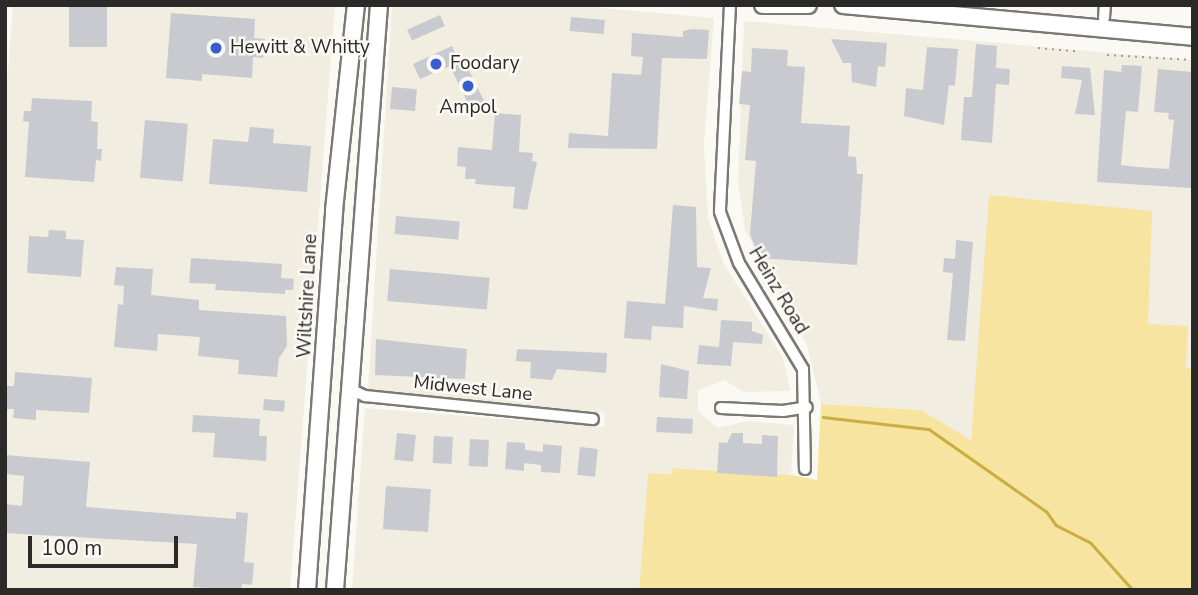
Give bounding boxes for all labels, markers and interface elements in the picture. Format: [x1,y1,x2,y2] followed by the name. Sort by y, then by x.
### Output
[230,37,370,59] place label: Hewitt & Whitty
[208,40,224,56] marker: Hewitt & Whitty
[450,53,519,75] place label: Foodary
[428,56,444,72] marker: Foodary
[460,78,476,94] marker: Ampol
[439,97,497,119] place label: Ampol
[293,233,323,359] street label: Wiltshire Lane
[743,243,813,339] street label: Heinz Road
[412,371,534,407] street label: Midwest Lane
[32,522,182,566] scale bar
[41,534,102,562] text: 100 m

